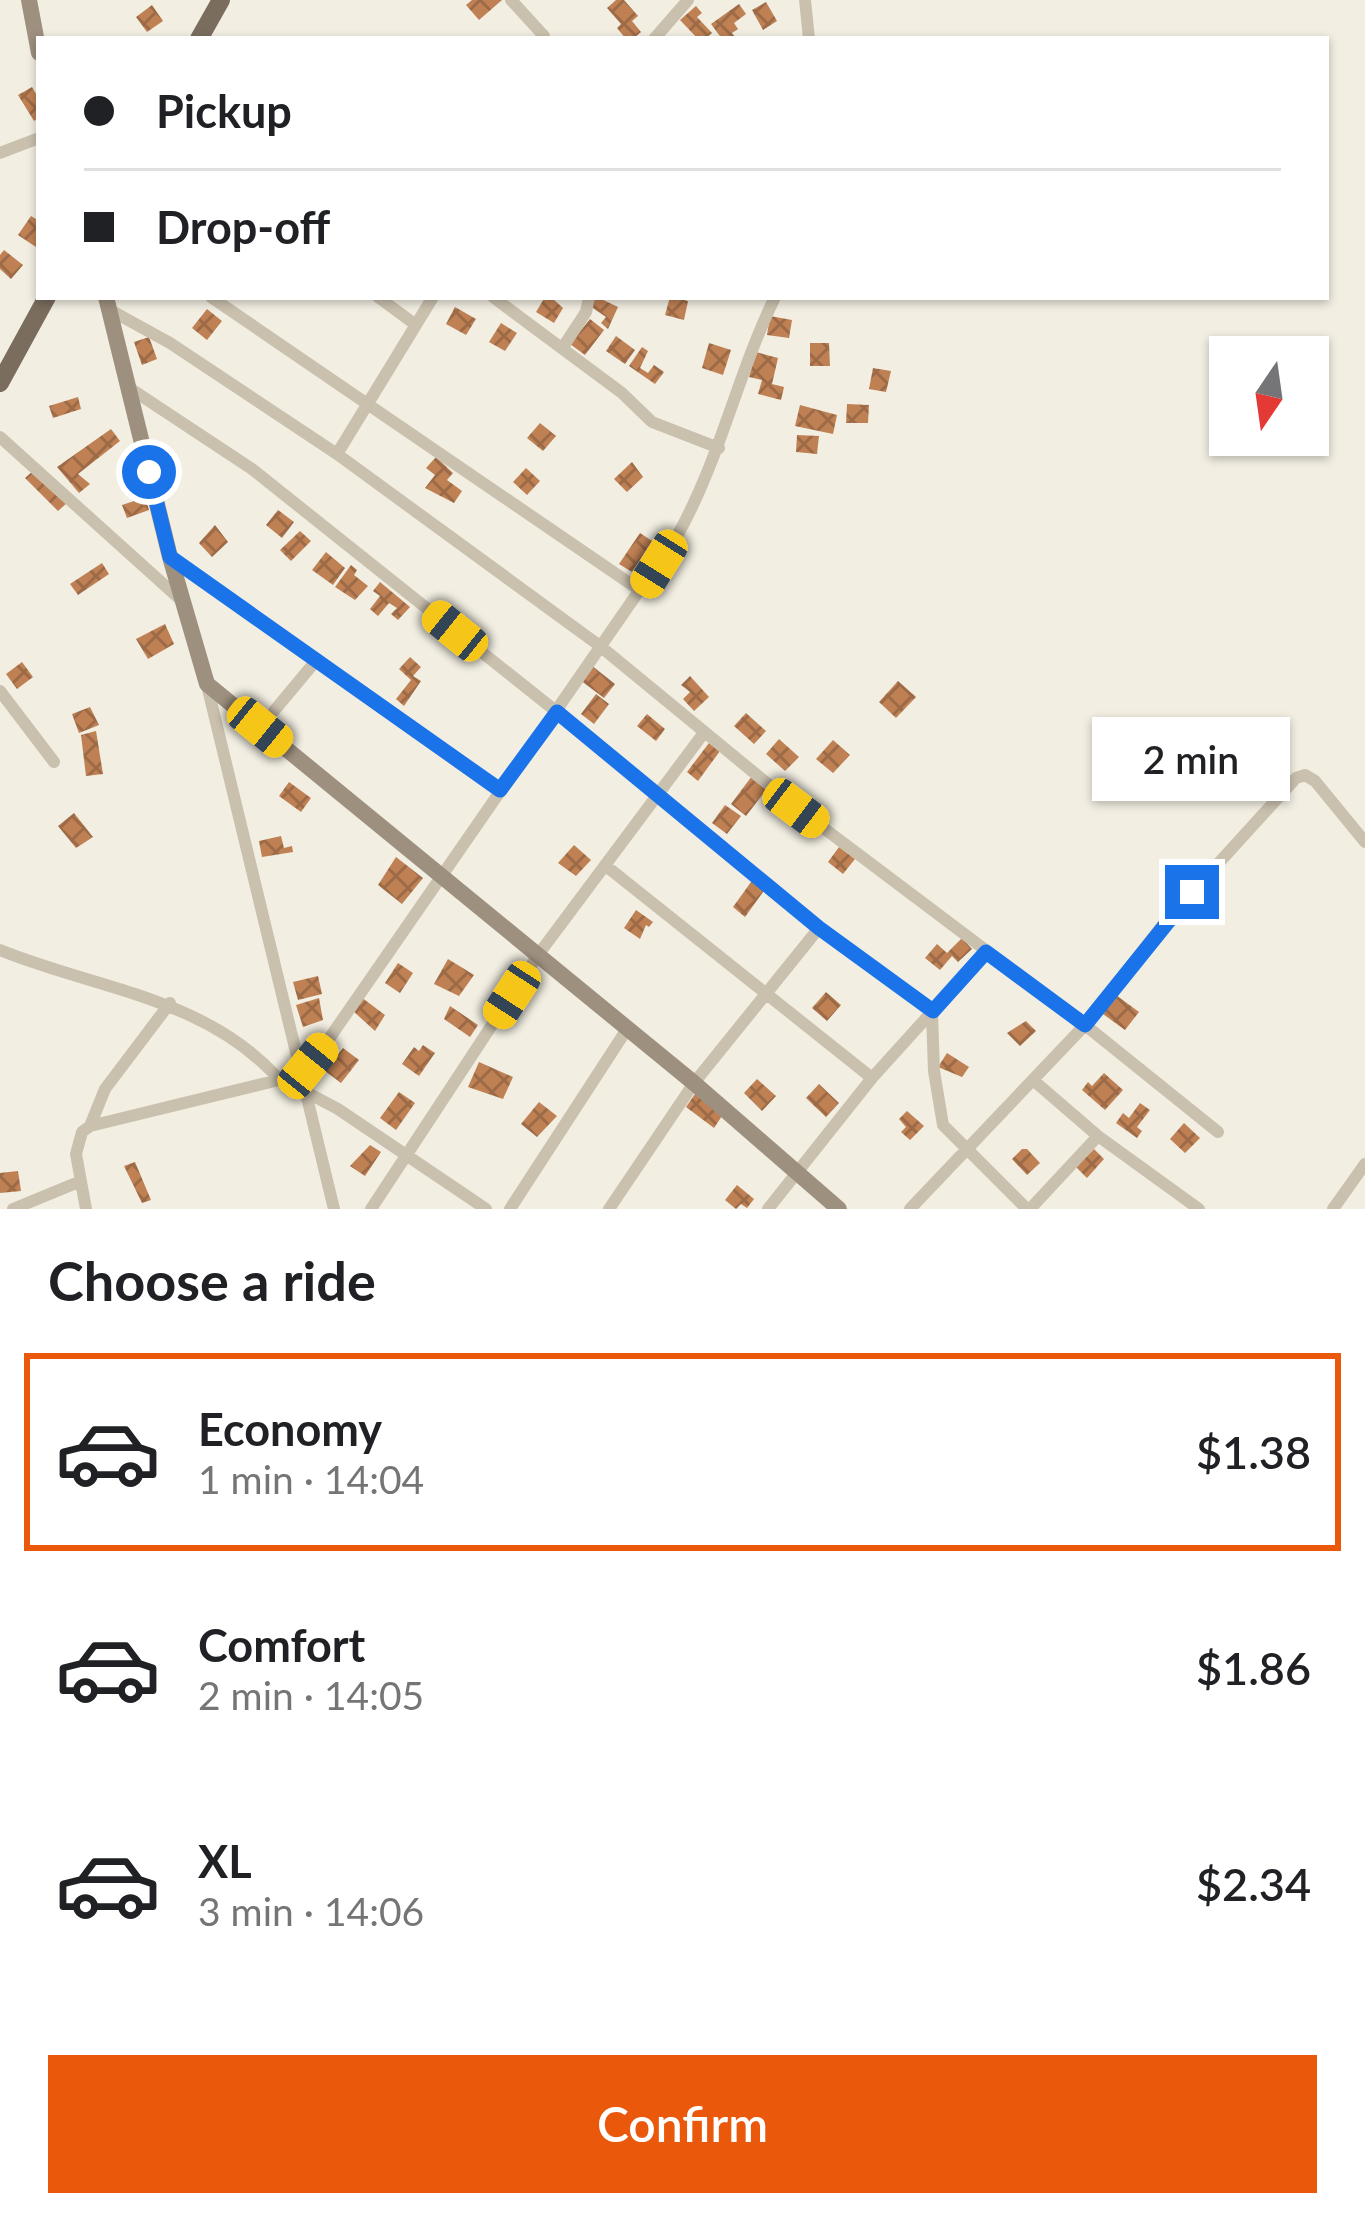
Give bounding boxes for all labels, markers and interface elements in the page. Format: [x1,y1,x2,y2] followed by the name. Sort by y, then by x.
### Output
[156,84,292,138] text: Pickup
[156,200,330,254] text: Drop-off
[1209,336,1329,456] north arrow
[1209,336,1329,456] map controls
[122,445,176,499] route start
[625,524,693,604] car
[416,594,494,668] car
[221,690,299,764] car
[1093,718,1291,802] callout: 2 min
[1143,736,1239,782] text: 2 min
[756,772,836,844] car
[1165,865,1219,919] route end
[477,955,547,1035] car
[271,1027,345,1105] car
[48,1248,376,1313] text: Choose a ride
[54,1398,162,1506] icon: car
[198,1402,382,1456] text: Economy
[1196,1425,1311,1479] text: $1.38
[198,1456,424,1502] text: 1 min · 14:04
[54,1614,162,1722] icon: car
[198,1618,365,1672] text: Comfort
[1196,1641,1311,1695] text: $1.86
[198,1672,424,1718] text: 2 min · 14:05
[54,1830,162,1938] icon: car
[198,1834,252,1888] text: XL
[1196,1857,1311,1911] text: $2.34
[198,1888,424,1934] text: 3 min · 14:06
[48,2055,1317,2193] button: Confirm

